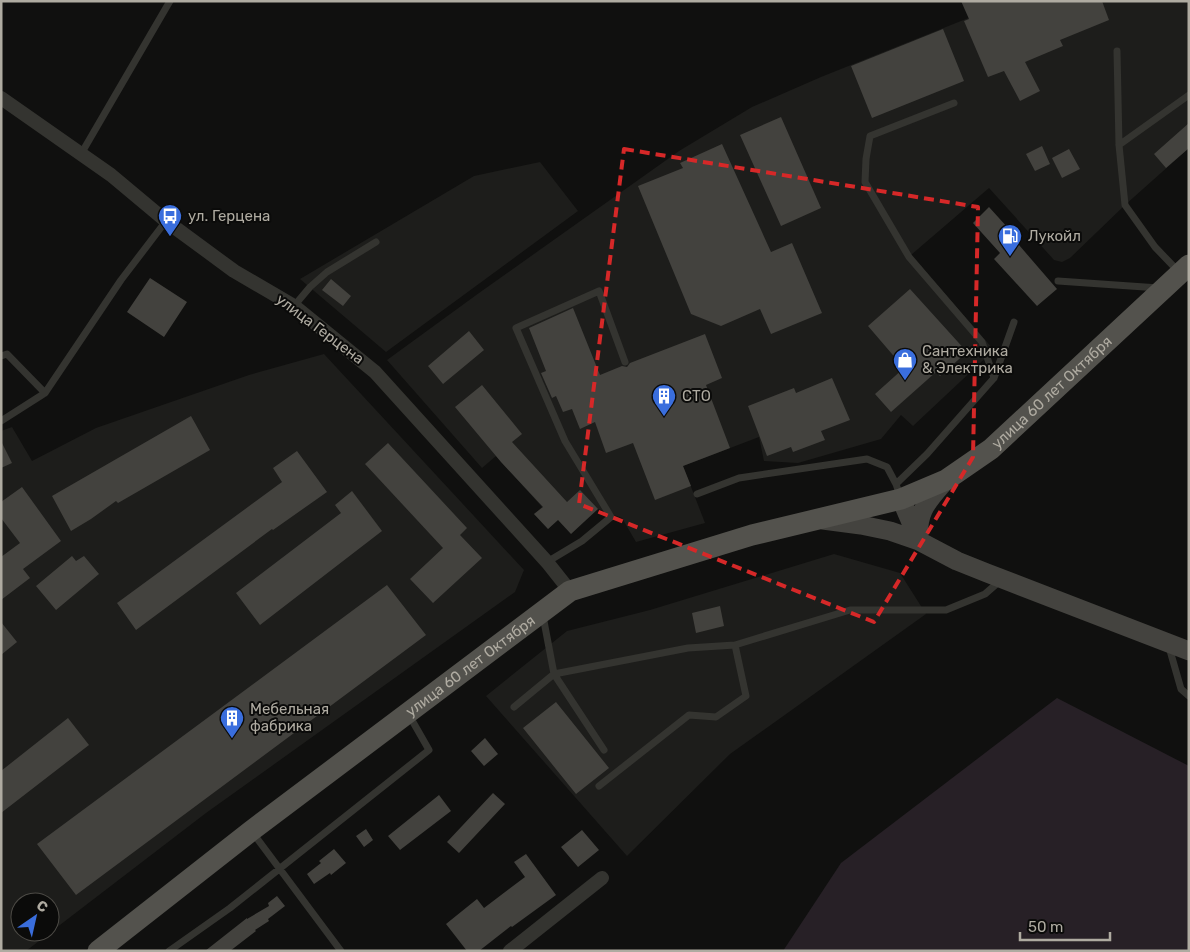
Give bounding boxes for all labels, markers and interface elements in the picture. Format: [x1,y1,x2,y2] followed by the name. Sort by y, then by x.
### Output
[157,203,183,237] bus stop icon: ул. Герцена
[188,207,270,225] place label: ул. Герцена
[997,223,1023,257] fuel station icon: Лукойл
[1028,227,1081,245] place label: Лукойл
[273,290,367,368] street label: улица Герцена
[988,332,1116,453] street label: улица 60 лет Октября
[922,342,1013,377] place label: Сантехника & Электрика
[892,347,918,381] shop icon: Сантехника & Электрика
[651,383,677,417] building icon: СТО
[682,387,711,405] place label: СТО
[402,611,539,720] street label: улица 60 лет Октября
[250,700,329,735] place label: Мебельная фабрика
[219,705,245,739] building icon: Мебельная фабрика
[10,892,60,942] north arrow
[33,897,51,917] text: С
[1020,910,1110,942] scale bar
[1028,918,1063,936] text: 50 m

